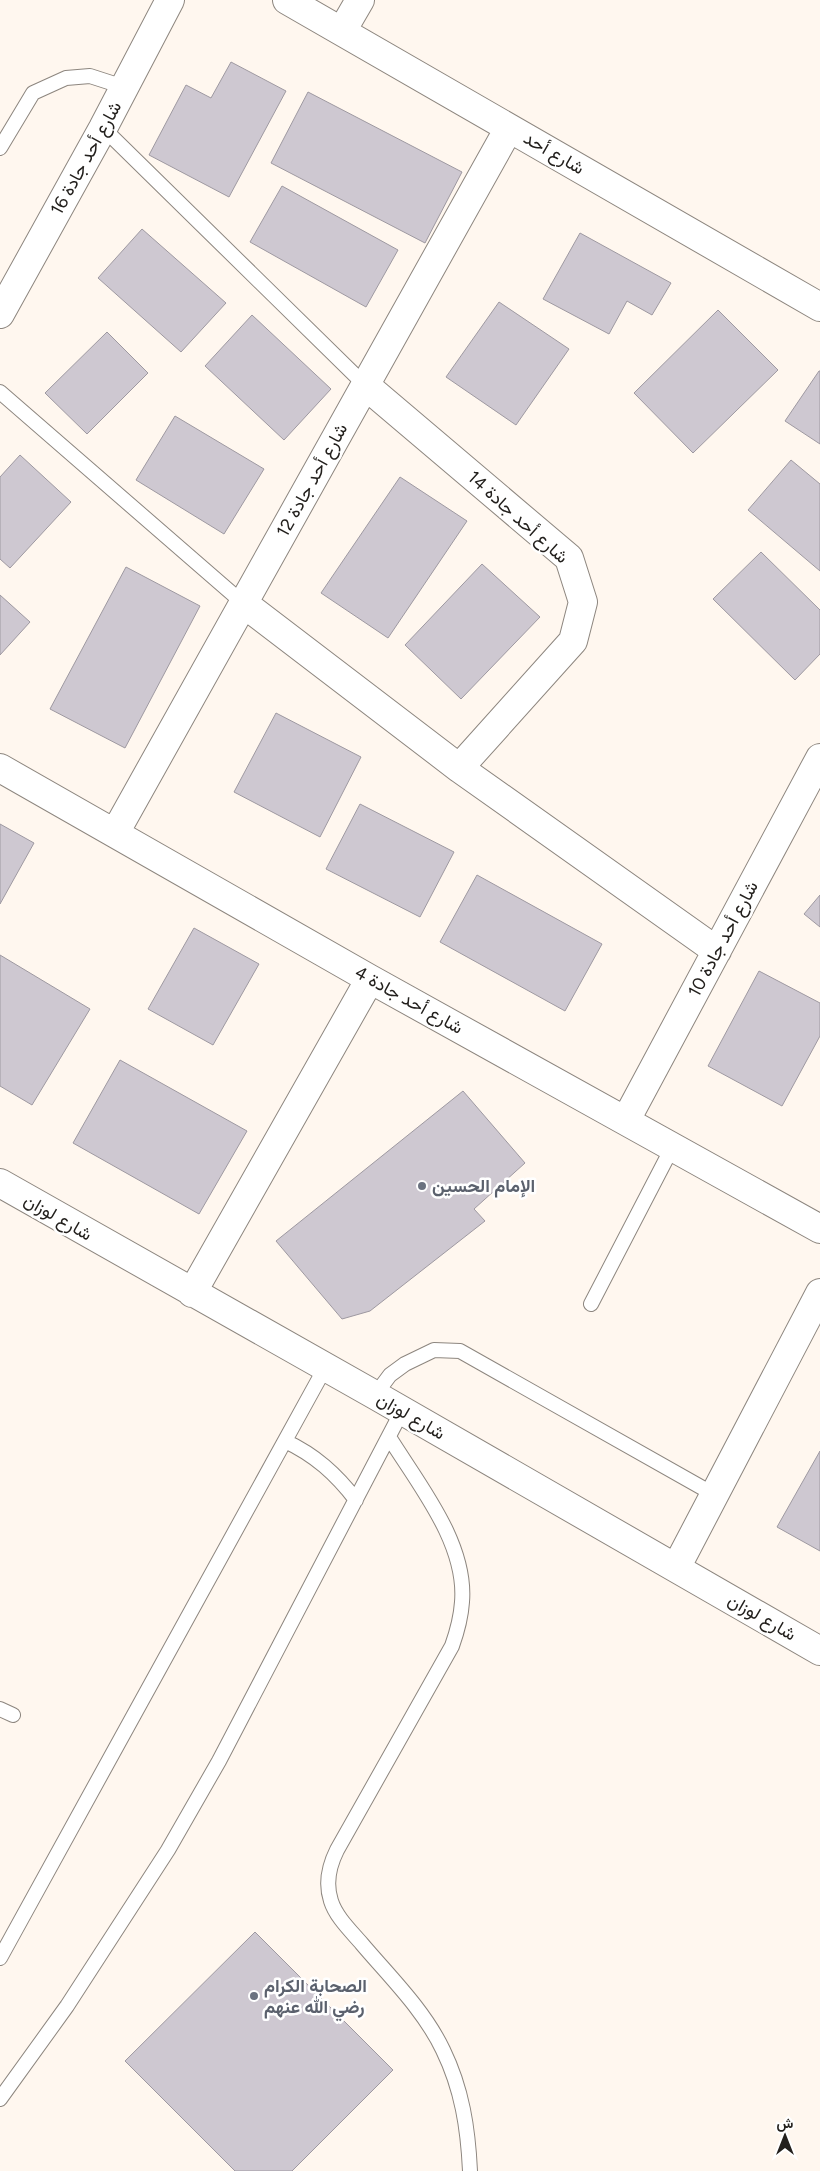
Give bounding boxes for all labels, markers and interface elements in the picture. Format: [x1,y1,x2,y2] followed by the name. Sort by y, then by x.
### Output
[46,97,127,219] street label: شارع أحد جادة 16
[519,127,588,180] street label: شارع أحد
[272,419,353,541] street label: شارع أحد جادة 12
[463,466,573,569] street label: شارع أحد جادة 14
[683,877,764,1001] street label: شارع أحد جادة 10
[351,961,467,1040] street label: شارع أحد جادة 4
[432,1175,535,1198] place label: الإمام الحسين
[416,1180,428,1192] marker: الإمام الحسين
[19,1189,96,1246] street label: شارع لوزان
[372,1388,449,1445] street label: شارع لوزان
[723,1589,800,1646] street label: شارع لوزان
[264,1975,367,2022] place label: الصحابة الكرام رضي الله عنهم
[248,1990,260,2002] marker: الصحابة الكرام رضي الله عنهم
[760,2111,810,2161] north arrow
[777,2115,794,2132] text: ش

